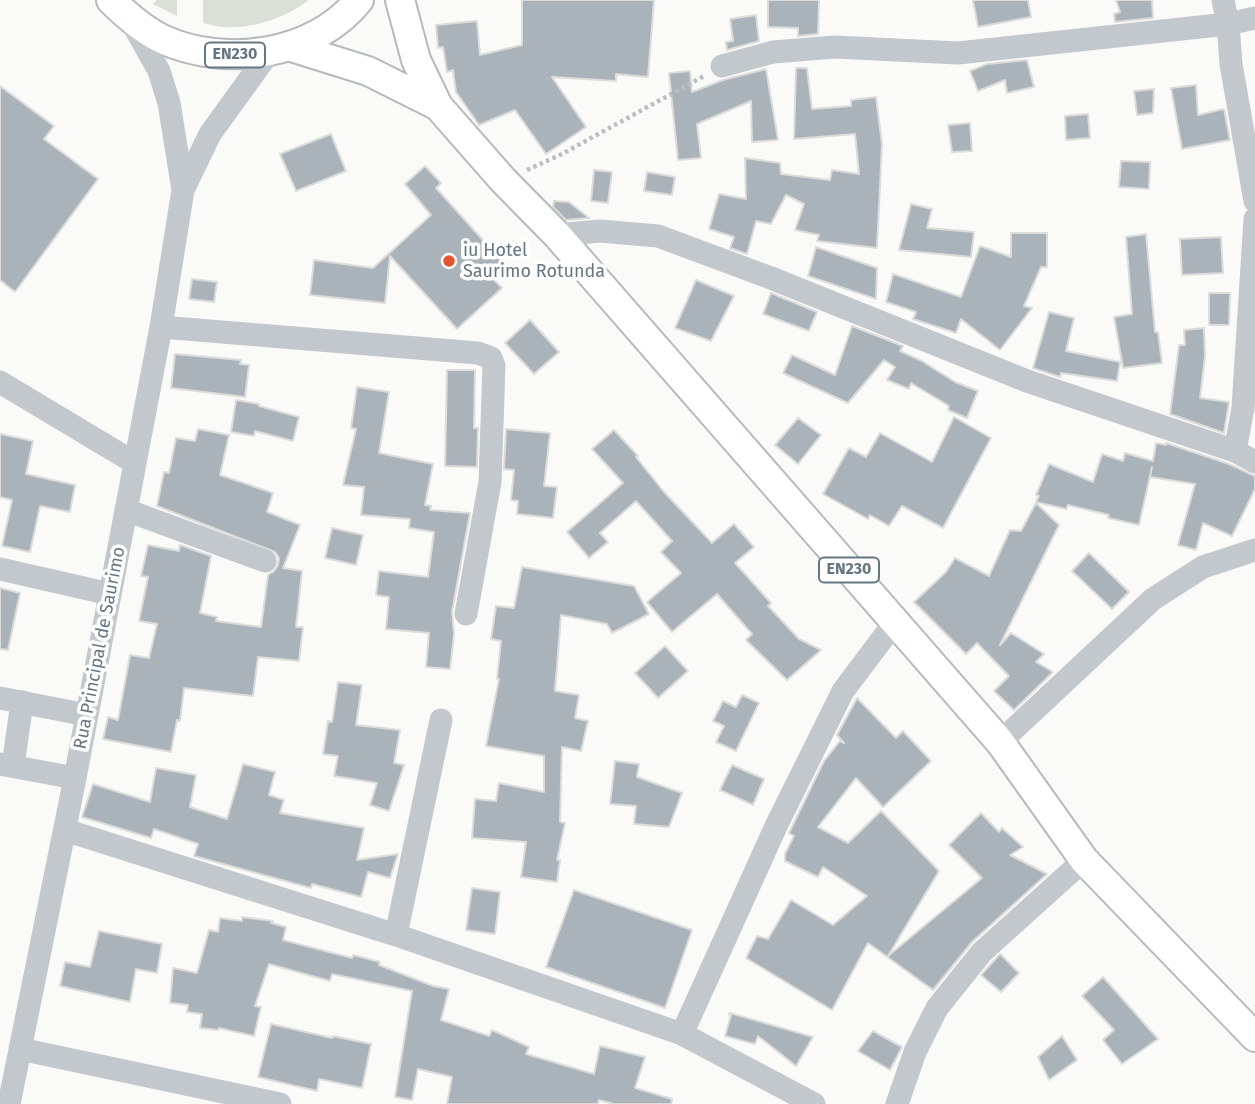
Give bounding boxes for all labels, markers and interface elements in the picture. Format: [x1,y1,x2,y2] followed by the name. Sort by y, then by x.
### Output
[205,42,265,68] road number: EN230
[463,240,605,282] place label: iu Hotel Saurimo Rotunda
[441,253,457,269] marker: iu Hotel Saurimo Rotunda
[70,545,130,751] street label: Rua Principal de Saurimo
[819,558,879,582] road number: EN230

